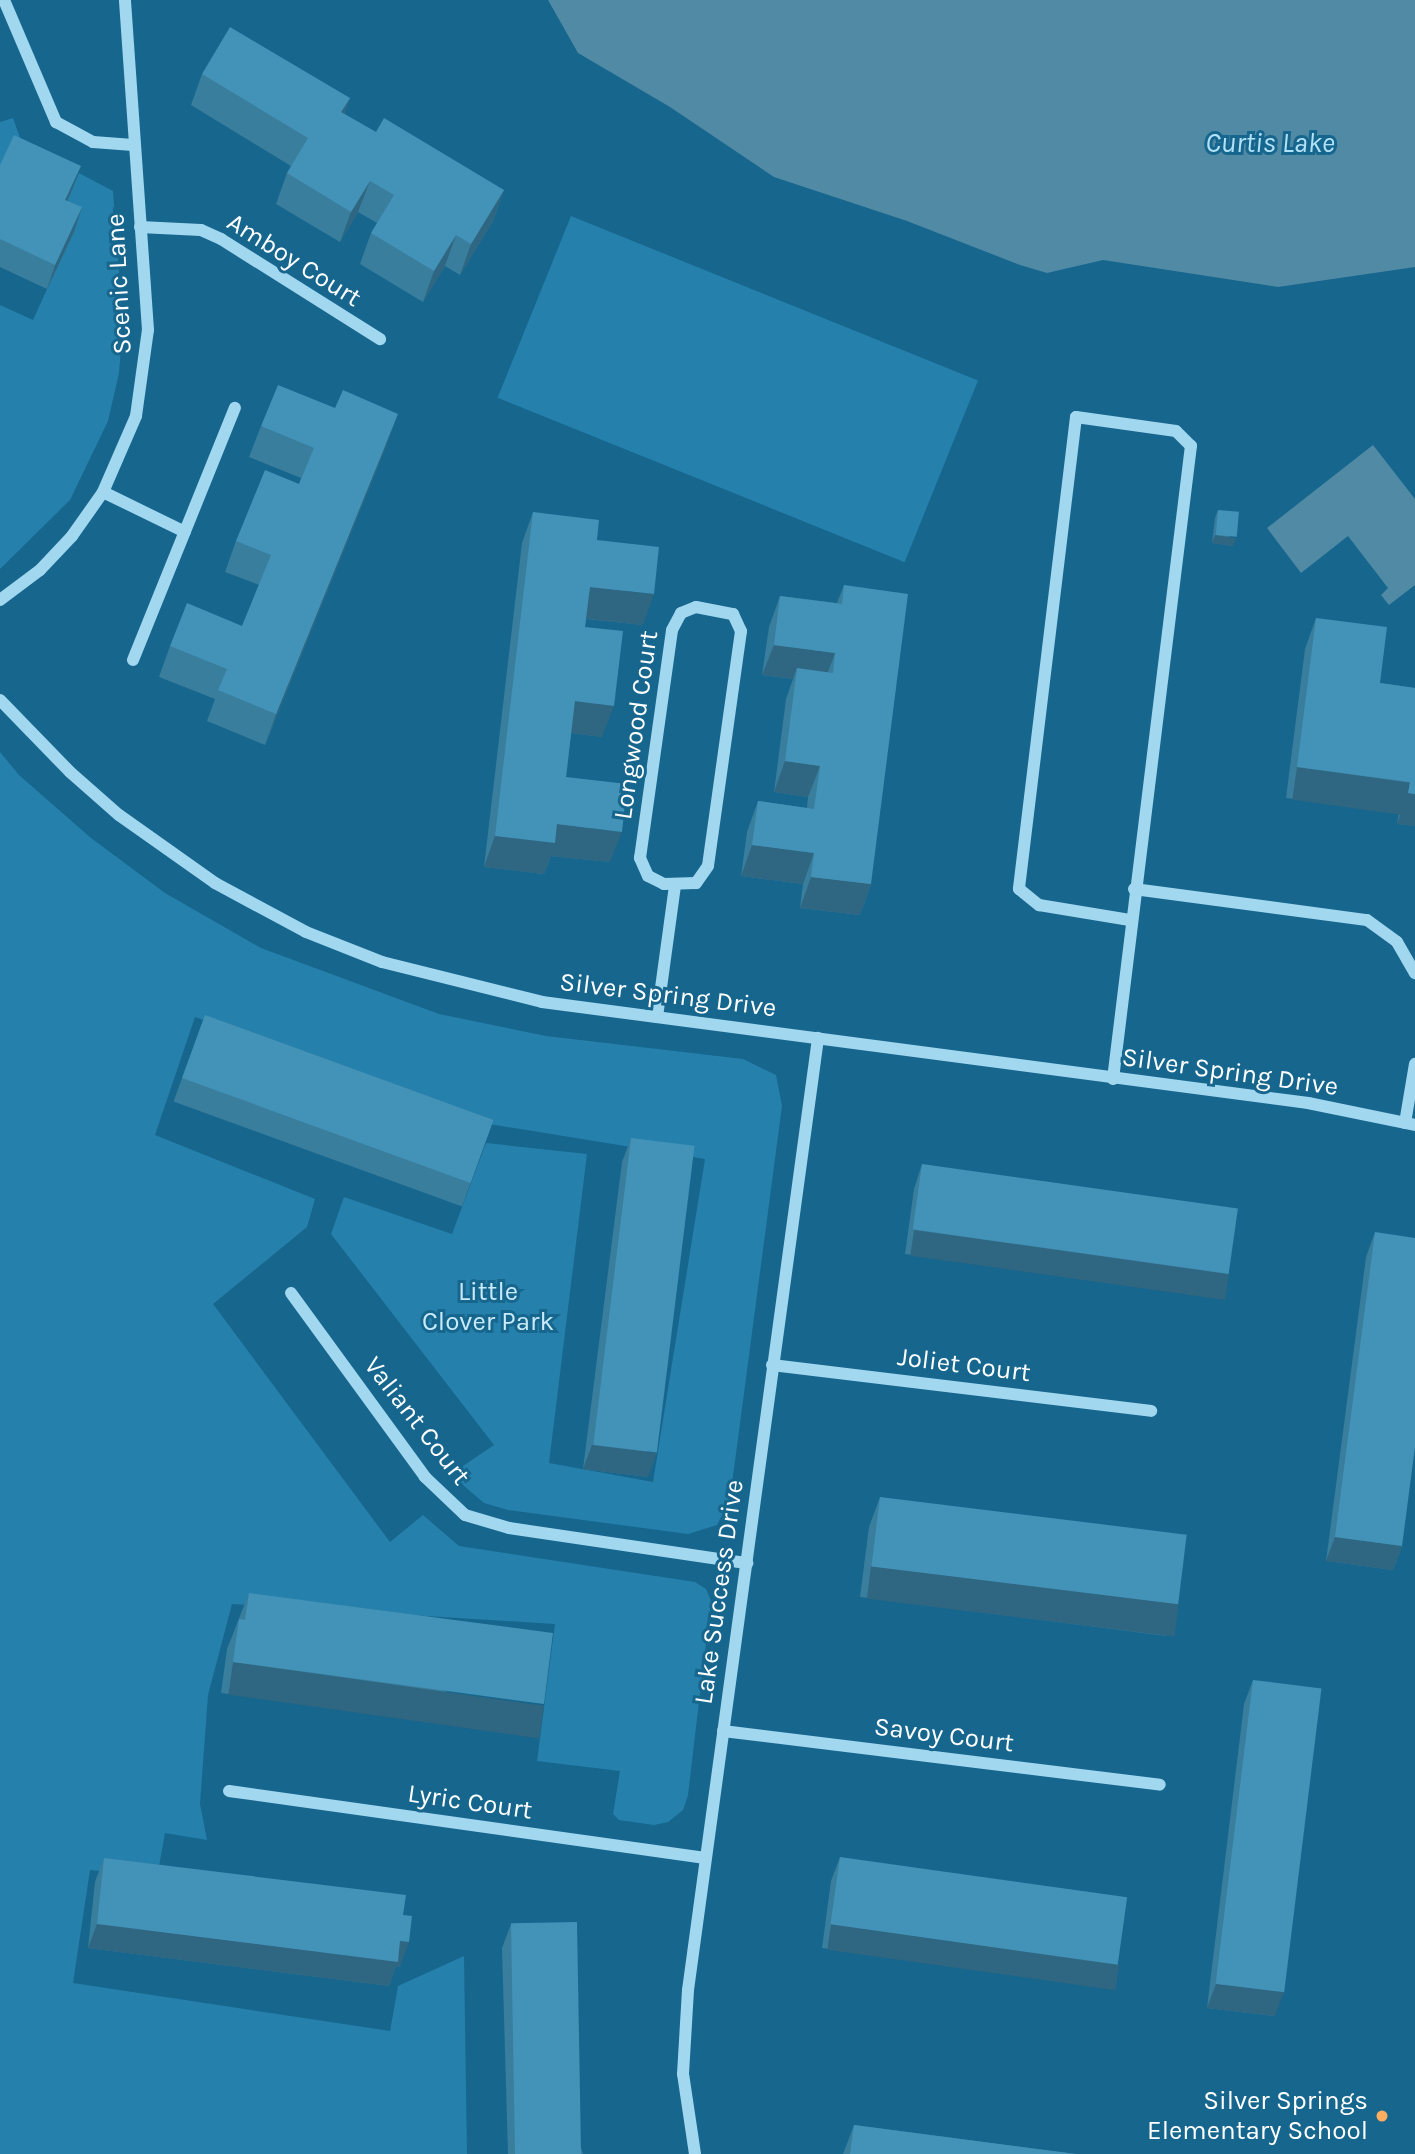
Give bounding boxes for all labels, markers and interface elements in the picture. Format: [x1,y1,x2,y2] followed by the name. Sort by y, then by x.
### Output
[1205,126,1335,160] water label: Curtis Lake
[221,206,367,314] street label: Amboy Court
[100,213,138,355] street label: Scenic Lane
[607,628,665,822] street label: Longwood Court
[558,966,778,1024] street label: Silver Spring Drive
[1120,1041,1340,1103] street label: Silver Spring Drive
[422,1276,554,1338] park label: Little Clover Park
[896,1341,1032,1389] street label: Joliet Court
[357,1351,477,1491] street label: Valiant Court
[688,1478,750,1706] street label: Lake Success Drive
[872,1711,1016,1759] street label: Savoy Court
[406,1778,534,1826] street label: Lyric Court
[1147,2085,1368,2146] place label: Silver Springs Elementary School
[1374,2108,1390,2124] marker: Silver Springs Elementary School

